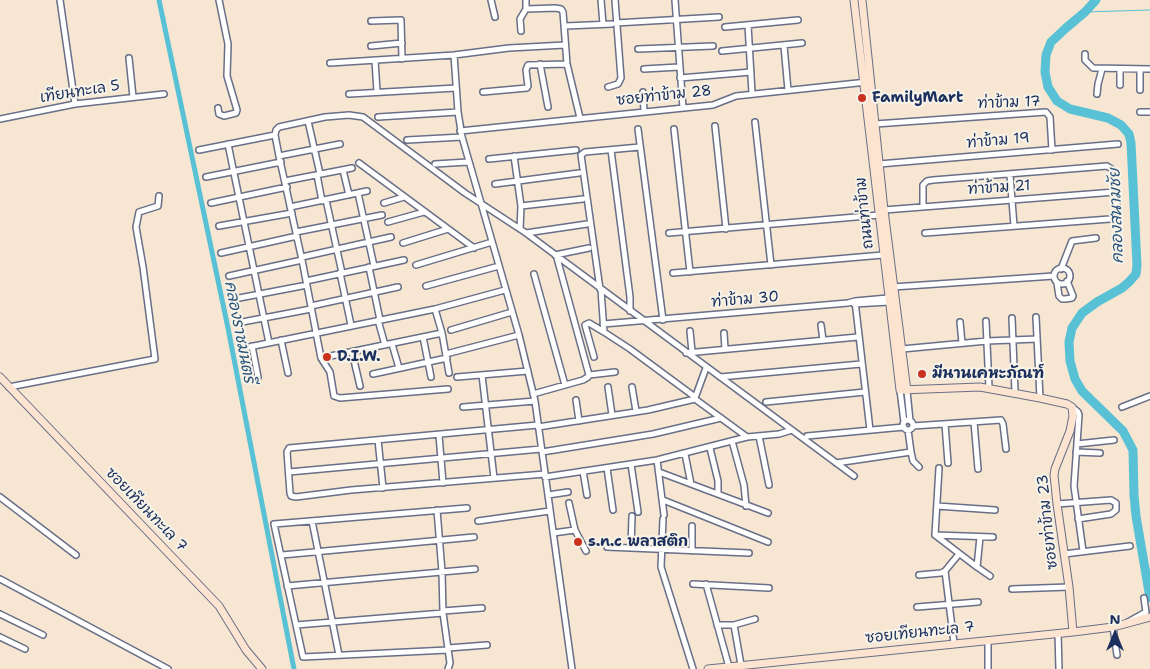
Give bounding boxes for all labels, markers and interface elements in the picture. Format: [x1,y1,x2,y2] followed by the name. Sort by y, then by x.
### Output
[39,77,121,107] street label: เทียนทะเล 5
[615,82,713,110] street label: ซอยท่าข้าม 28
[872,89,963,107] place label: FamilyMart
[856,92,868,104] marker: FamilyMart
[977,93,1041,113] street label: ท่าข้าม 17
[966,129,1030,153] street label: ท่าข้าม 19
[1106,168,1128,264] water label: คลองสนามชัย
[852,176,878,250] street label: ถนนท่าข้าม
[967,177,1031,199] street label: ท่าข้าม 21
[220,279,258,385] water label: คลองราชมนตรี
[710,288,780,312] street label: ท่าข้าม 30
[337,348,381,366] place label: D.I.W.
[321,351,333,363] marker: D.I.W.
[932,365,1044,383] place label: มีนานเคหะภัณฑ์
[916,368,928,380] marker: มีนานเคหะภัณฑ์
[101,464,191,556] street label: ซอยเทียนทะเล 7
[1034,474,1062,570] street label: ซอยท่าข้าม 23
[588,533,688,551] place label: s.n.c พลาสติก
[572,536,584,548] marker: s.n.c พลาสติก
[1090,609,1140,659] north arrow
[1109,610,1121,628] text: N
[864,618,976,648] street label: ซอยเทียนทะเล 7

